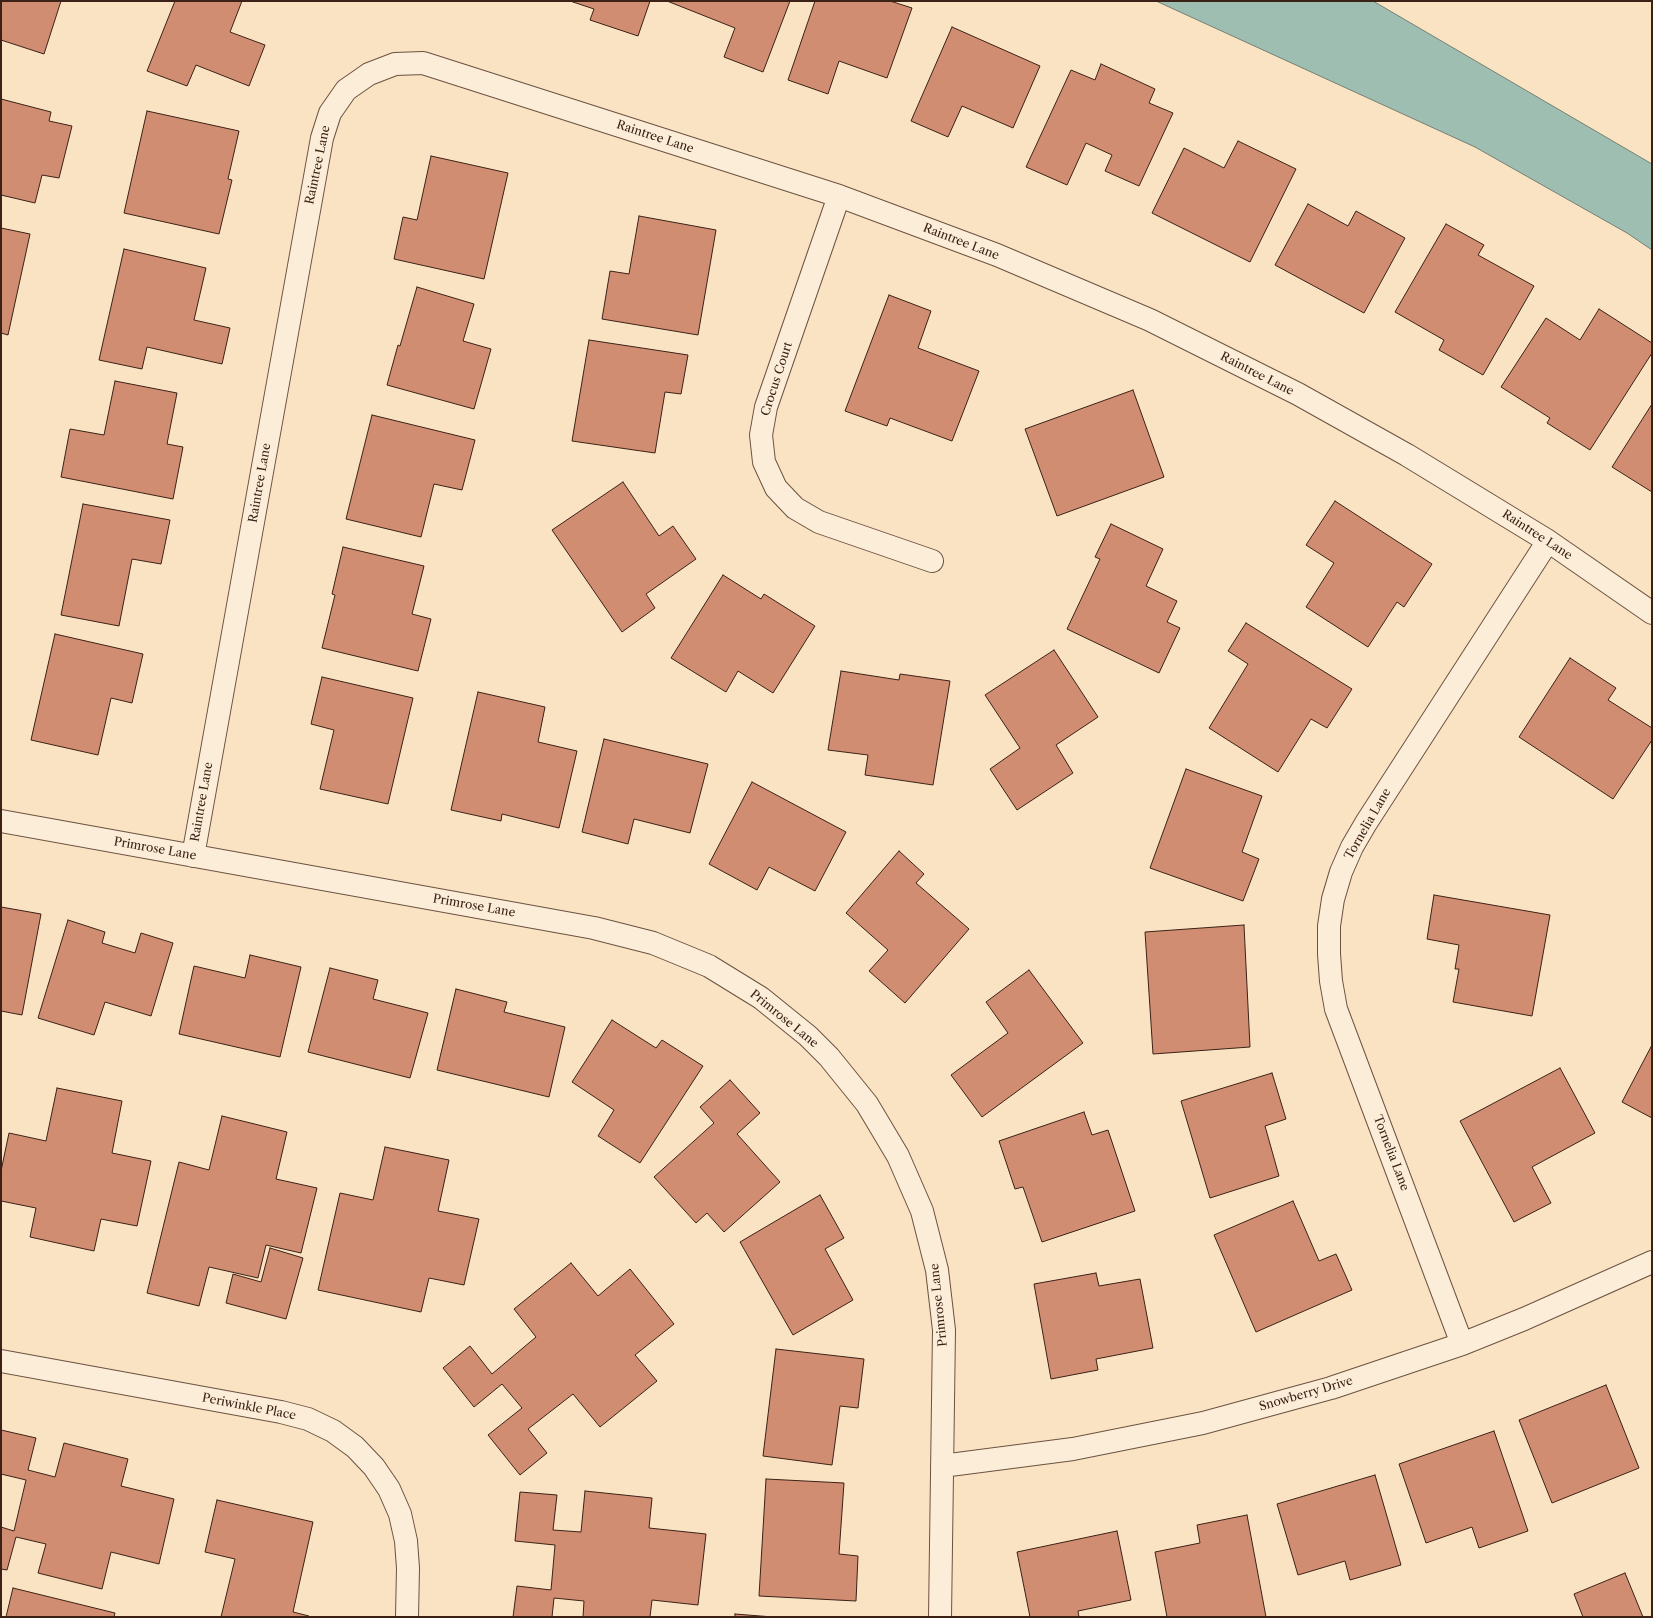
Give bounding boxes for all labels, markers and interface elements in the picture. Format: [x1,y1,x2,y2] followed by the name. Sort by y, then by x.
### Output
[615,118,695,156] street label: Raintree Lane
[303,124,333,206] street label: Raintree Lane
[921,221,1001,263] street label: Raintree Lane
[758,340,796,418] street label: Crocus Court
[1218,349,1296,399] street label: Raintree Lane
[246,442,274,524] street label: Raintree Lane
[1499,507,1575,563] street label: Raintree Lane
[188,761,216,843] street label: Raintree Lane
[1342,786,1394,862] street label: Tornelia Lane
[113,835,197,863] street label: Primrose Lane
[432,892,516,920] street label: Primrose Lane
[747,987,821,1051] street label: Primrose Lane
[1370,1113,1412,1193] street label: Tornelia Lane
[927,1263,951,1347] street label: Primrose Lane
[1258,1374,1354,1414] street label: Snowberry Drive
[201,1391,297,1423] street label: Periwinkle Place

